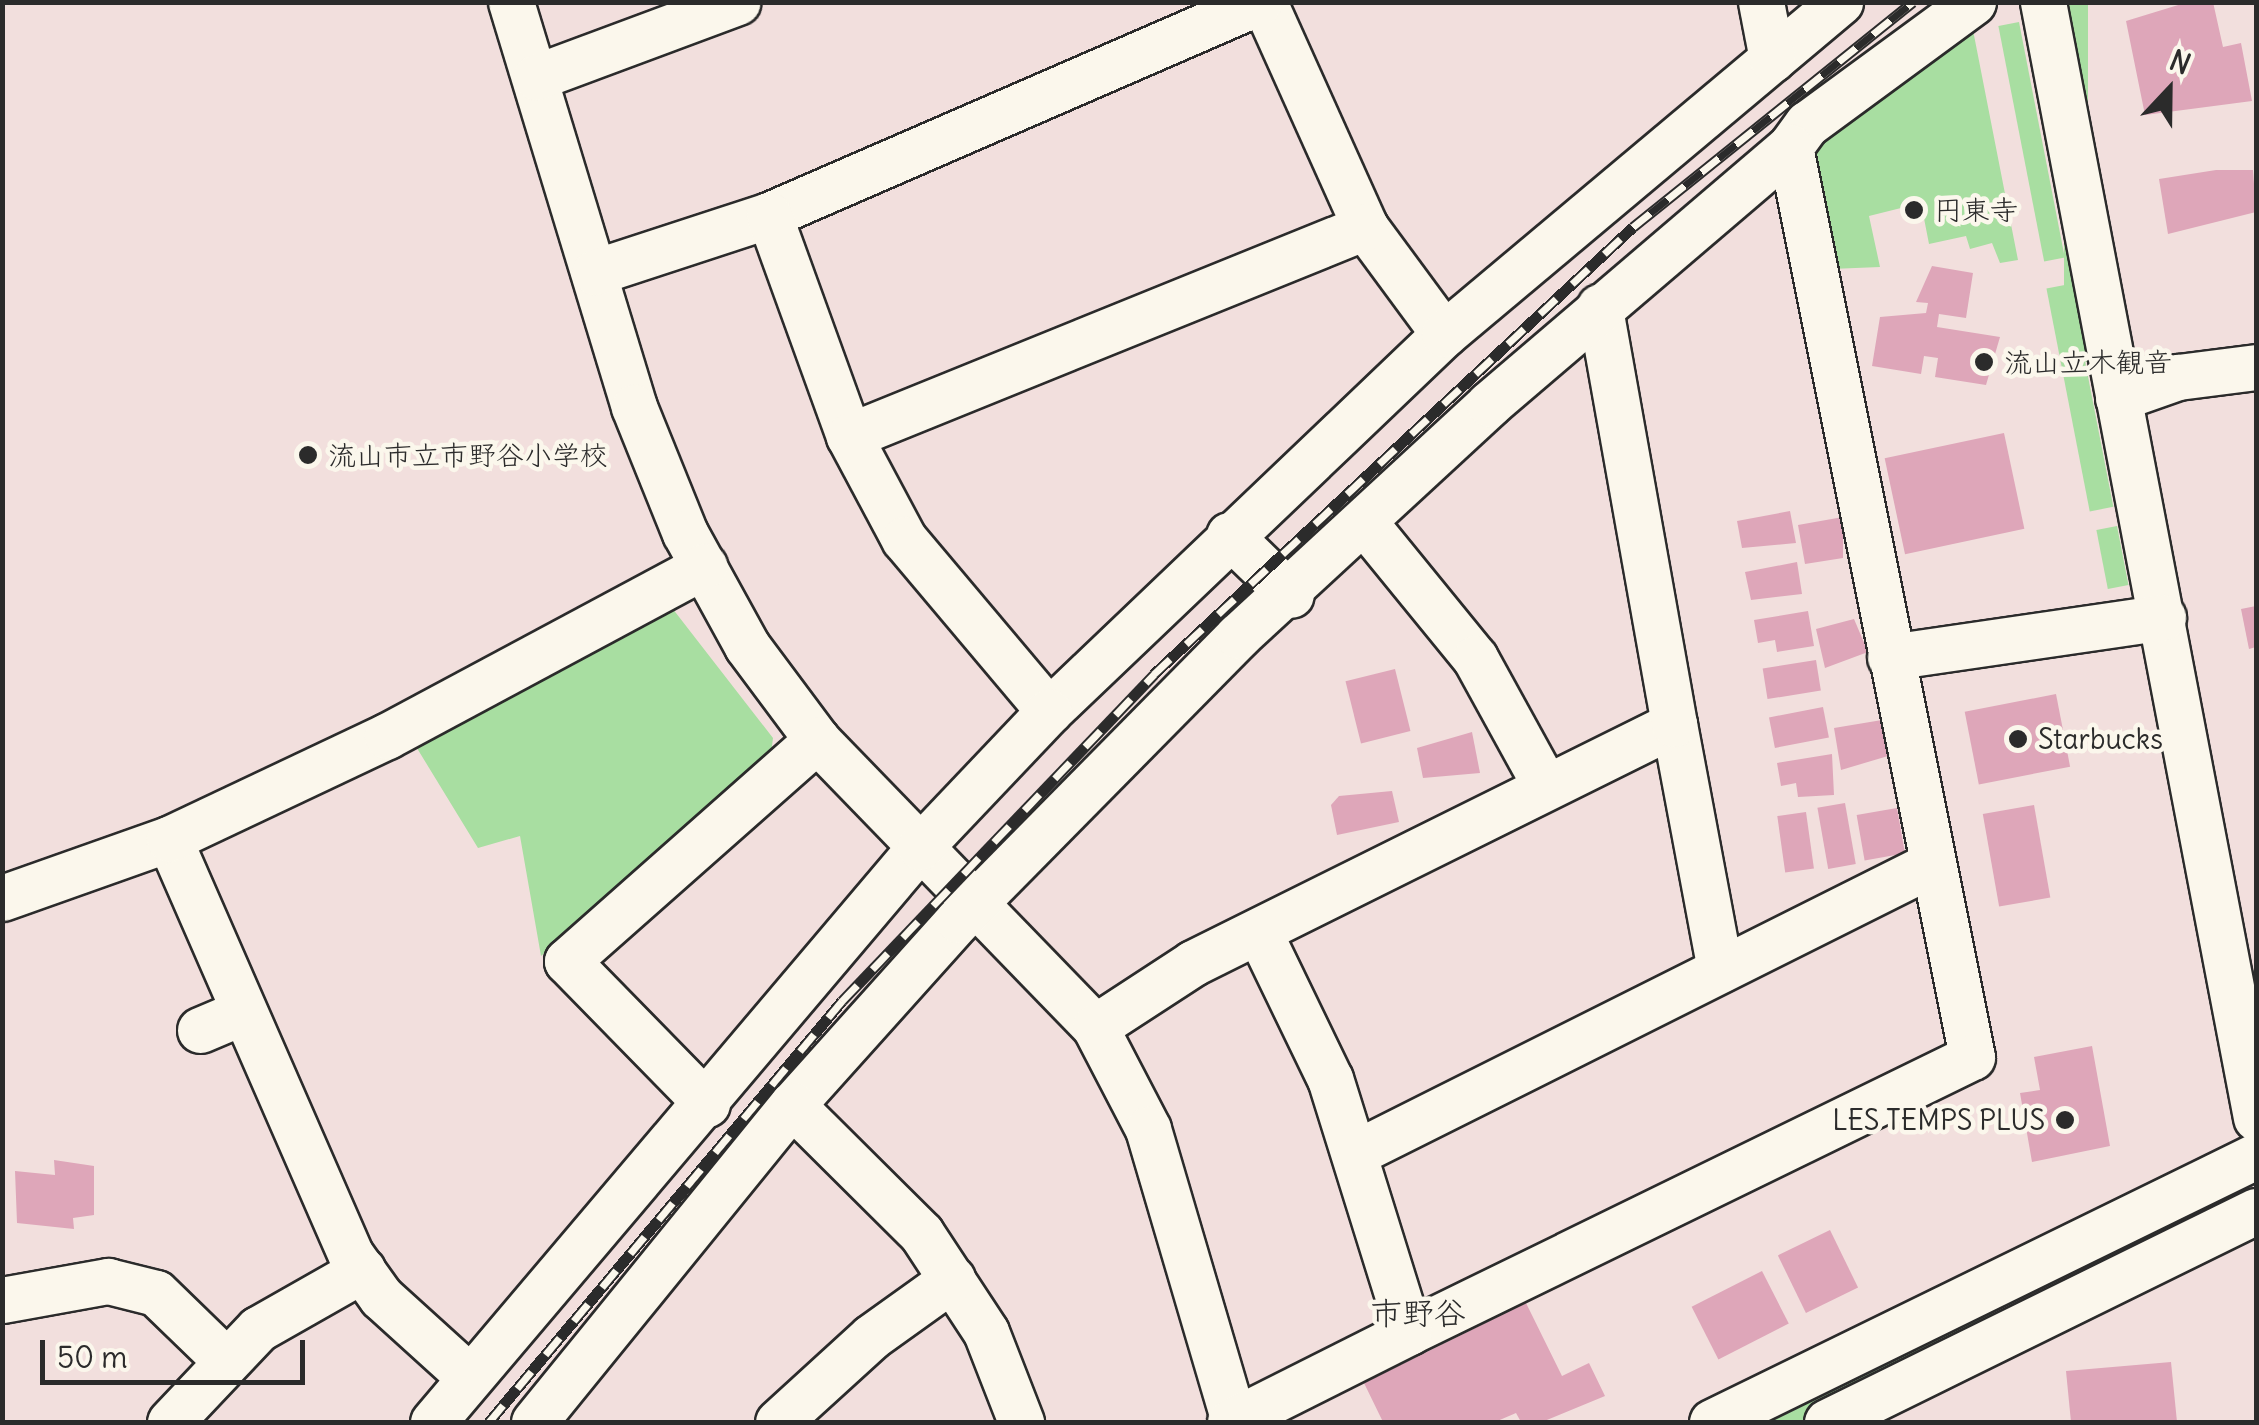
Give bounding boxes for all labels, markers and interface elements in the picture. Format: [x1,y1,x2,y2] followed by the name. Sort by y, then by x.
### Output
[2119,40,2219,140] north arrow
[2165,42,2196,82] text: N
[1934,193,2018,227] place label: 円東寺
[1903,199,1925,221] marker: 円東寺
[2004,345,2172,379] place label: 流山立木観音
[1973,351,1995,373] marker: 流山立木観音
[328,438,608,472] place label: 流山市立市野谷小学校
[297,444,319,466] marker: 流山市立市野谷小学校
[2038,722,2163,756] place label: Starbucks
[2007,728,2029,750] marker: Starbucks
[1832,1103,2045,1137] place label: LES TEMPS PLUS
[2054,1109,2076,1131] marker: LES TEMPS PLUS
[1370,1294,1466,1332] district label: 市野谷
[45,1320,310,1382] scale bar
[57,1338,127,1376] text: 50 m

